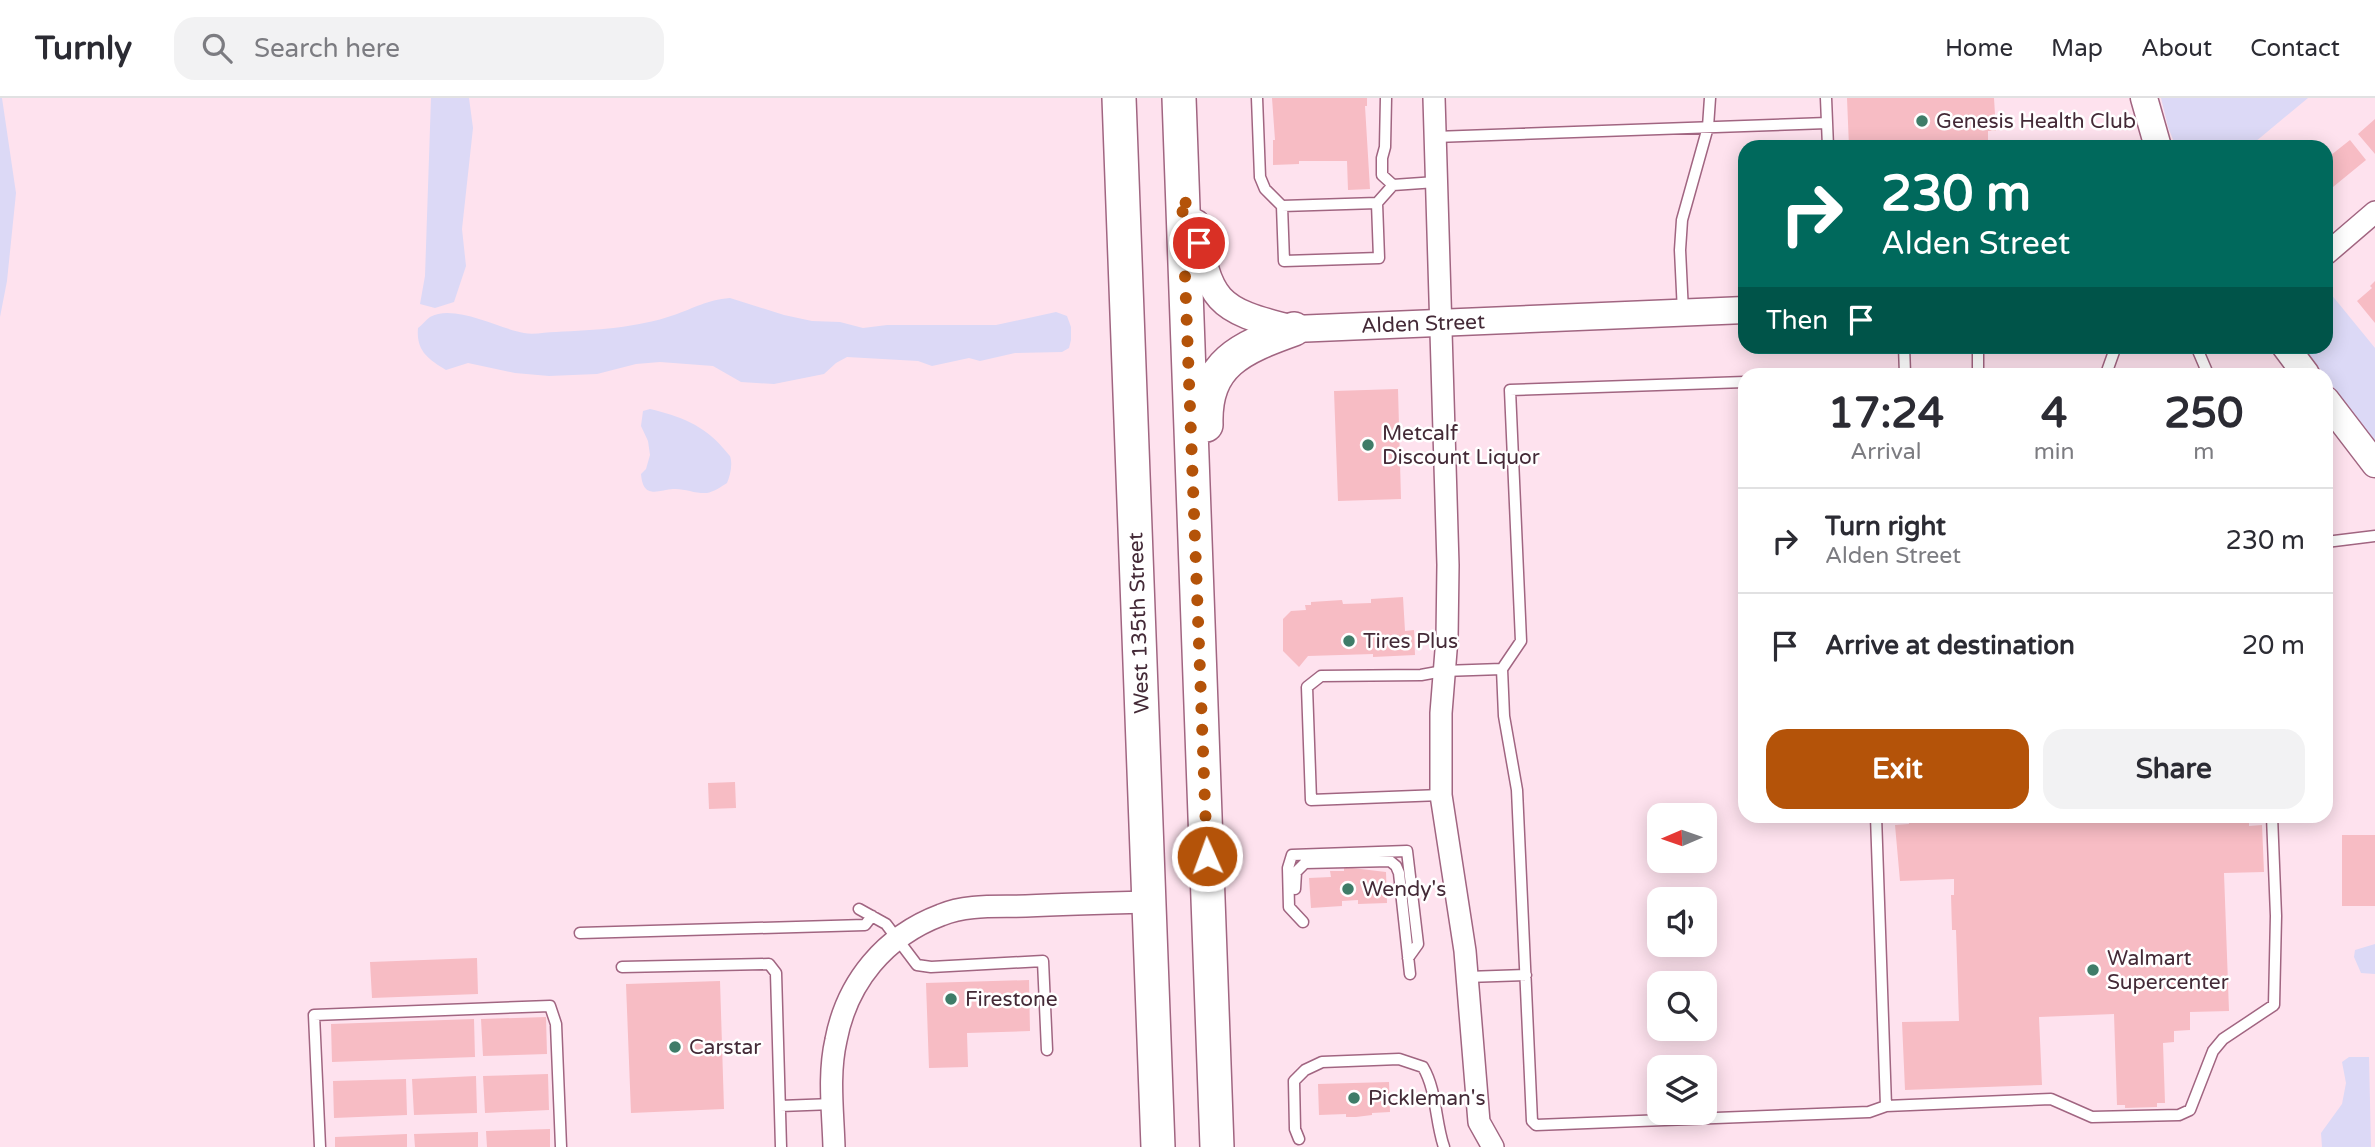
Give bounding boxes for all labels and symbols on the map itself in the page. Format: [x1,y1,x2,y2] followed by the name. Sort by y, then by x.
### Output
[1936,109,2136,134] place label: Genesis Health Club
[1914,113,1930,129] marker: Genesis Health Club
[1169,213,1229,273] pin
[1361,309,1485,339] street label: Alden Street
[1382,421,1540,470] place label: Metcalf Discount Liquor
[1360,437,1376,453] marker: Metcalf Discount Liquor
[1123,532,1155,714] street label: West 135th Street
[1363,629,1458,654] place label: Tires Plus
[1341,633,1357,649] marker: Tires Plus
[1647,803,1717,873] north arrow
[1170,819,1244,893] position arrow
[1362,877,1446,902] place label: Wendy's
[1340,881,1356,897] marker: Wendy's
[2107,946,2229,995] place label: Walmart Supercenter
[2085,962,2101,978] marker: Walmart Supercenter
[965,987,1058,1012] place label: Firestone
[943,991,959,1007] marker: Firestone
[689,1035,761,1060] place label: Carstar
[667,1039,683,1055] marker: Carstar
[1368,1086,1486,1111] place label: Pickleman's
[1346,1090,1362,1106] marker: Pickleman's

